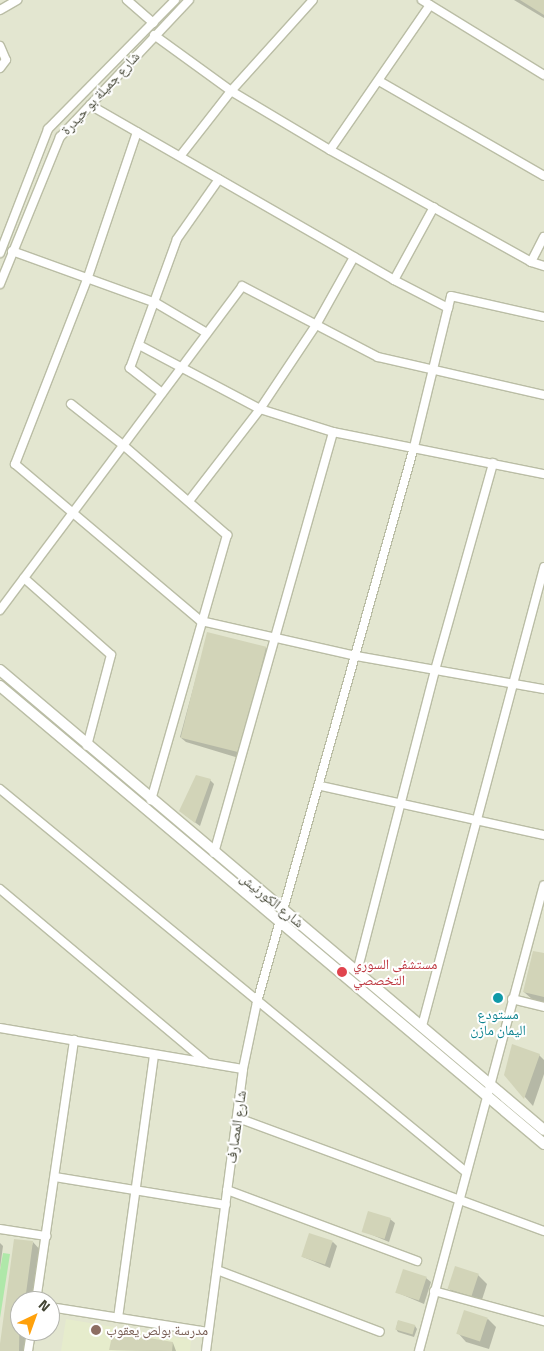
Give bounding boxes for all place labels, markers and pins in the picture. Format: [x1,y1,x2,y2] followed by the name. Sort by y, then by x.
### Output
[353,956,437,989] place label: مستشفى السوري التخصصي
[335,965,349,979] marker: مستشفى السوري التخصصي
[492,992,504,1004] marker: مستودع اليمان مازن
[470,1006,526,1038] place label: مستودع اليمان مازن
[106,1322,208,1338] place label: مدرسة بولص يعقوب
[90,1324,102,1336] marker: مدرسة بولص يعقوب

